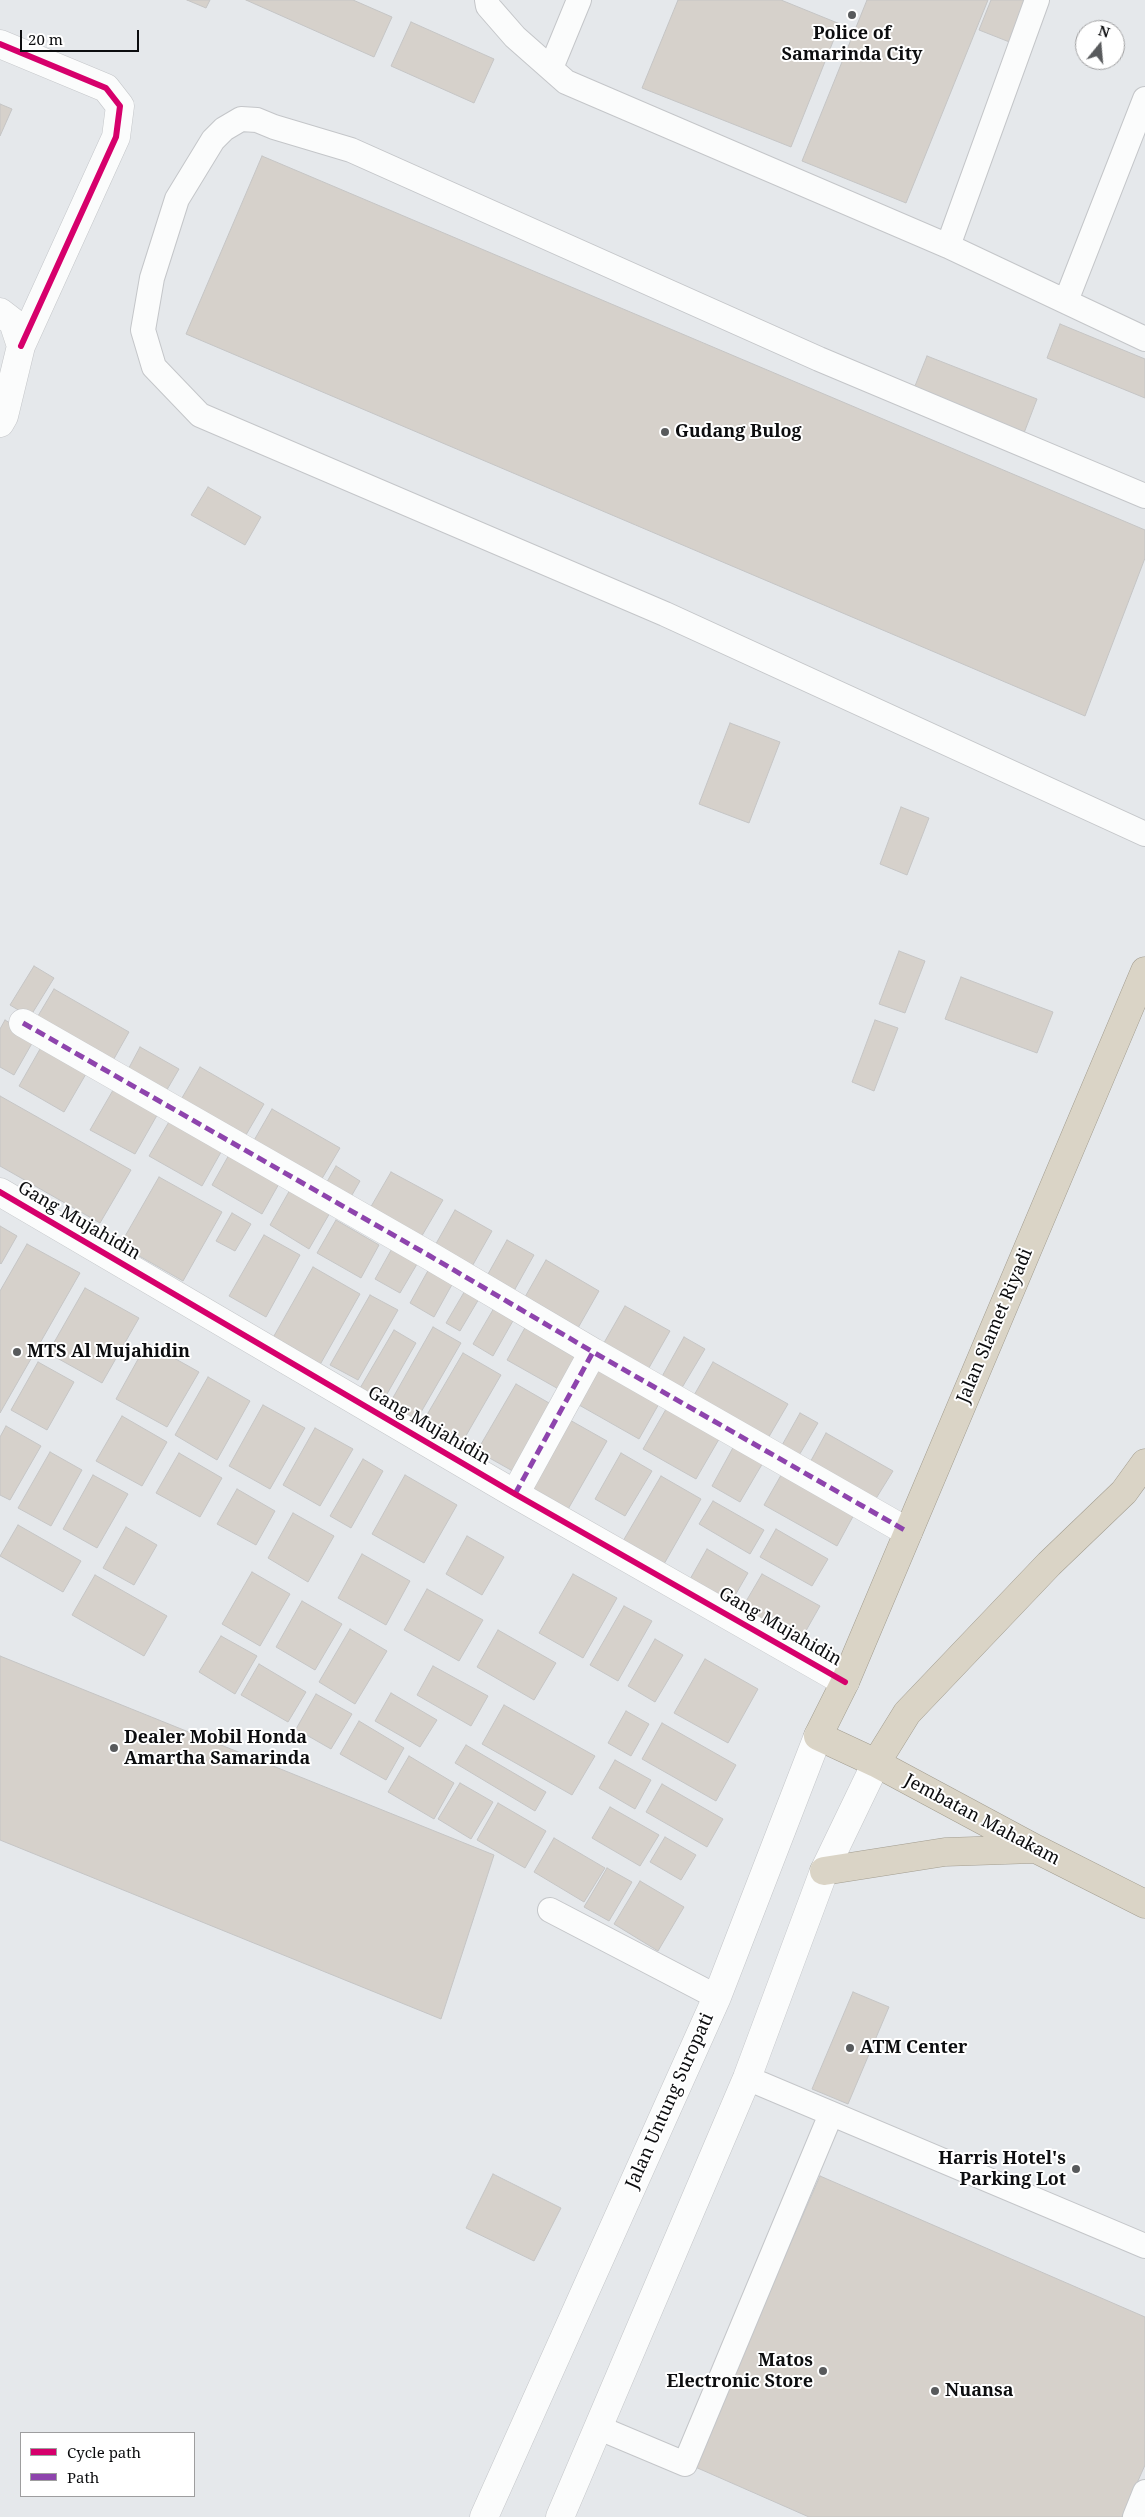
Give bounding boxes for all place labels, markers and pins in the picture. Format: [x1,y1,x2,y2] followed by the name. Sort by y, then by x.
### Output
[846,9,858,21] marker: Police of Samarinda City
[782,23,922,66] place label: Police of Samarinda City
[675,421,802,443] place label: Gudang Bulog
[659,426,671,438] marker: Gudang Bulog
[27,1341,190,1363] place label: MTS Al Mujahidin
[11,1346,23,1358] marker: MTS Al Mujahidin
[124,1727,310,1770] place label: Dealer Mobil Honda Amartha Samarinda
[108,1742,120,1754] marker: Dealer Mobil Honda Amartha Samarinda
[860,2037,967,2059] place label: ATM Center
[844,2042,856,2054] marker: ATM Center
[938,2148,1066,2190] place label: Harris Hotel's Parking Lot
[1070,2163,1082,2175] marker: Harris Hotel's Parking Lot
[666,2350,813,2392] place label: Matos Electronic Store
[817,2365,829,2377] marker: Matos Electronic Store
[945,2380,1013,2402] place label: Nuansa
[929,2385,941,2397] marker: Nuansa

